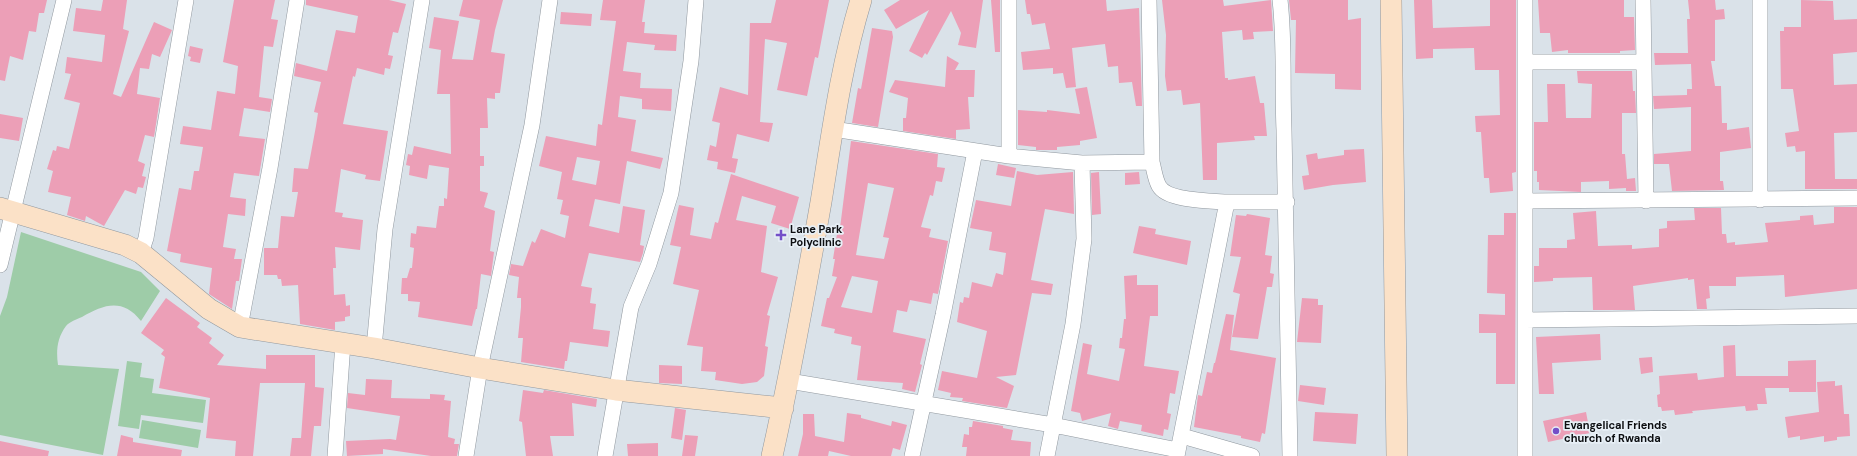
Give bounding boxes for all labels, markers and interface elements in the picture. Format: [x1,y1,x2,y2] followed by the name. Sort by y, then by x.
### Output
[790,222,843,249] place label: Lane Park Polyclinic
[775,229,787,241] marker: Lane Park Polyclinic
[1564,418,1667,445] place label: Evangelical Friends church of Rwanda
[1551,426,1561,436] marker: Evangelical Friends church of Rwanda

